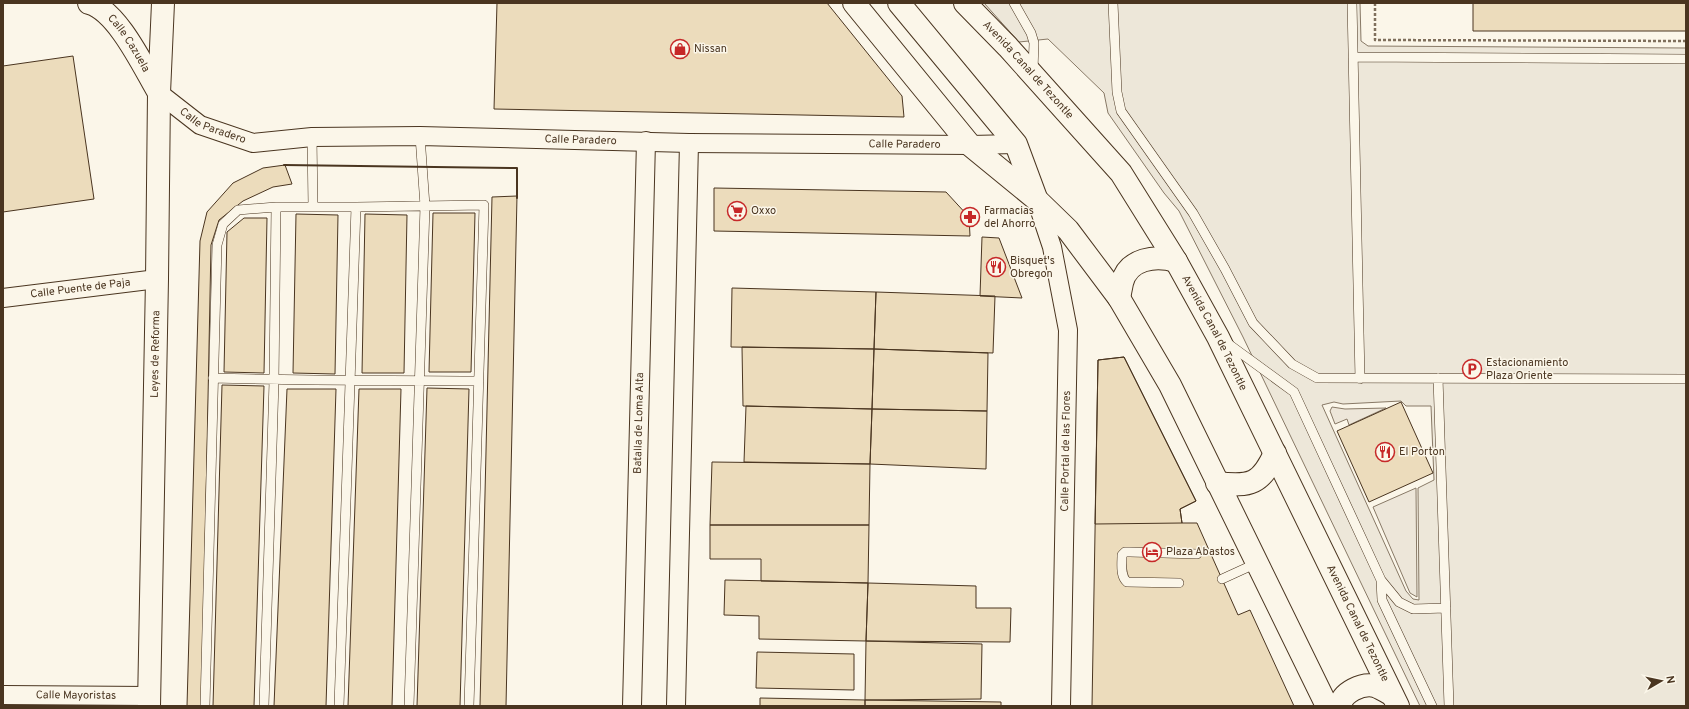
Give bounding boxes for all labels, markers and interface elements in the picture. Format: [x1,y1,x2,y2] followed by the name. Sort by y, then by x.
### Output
[104,12,153,75] street label: Calle Cazuela
[979,18,1077,122] street label: Avenida Canal de Tezontle
[669,38,691,60] shop icon: Nissan
[694,42,727,56] place label: Nissan
[177,105,248,147] street label: Calle Paradero
[544,132,617,148] street label: Calle Paradero
[868,137,941,152] street label: Calle Paradero
[726,200,748,222] supermarket icon: Oxxo
[751,204,776,218] place label: Oxxo
[984,204,1035,231] place label: Farmacias del Ahorro
[959,206,981,228] pharmacy icon: Farmacias del Ahorro
[1010,254,1055,281] place label: Bisquet's Obregon
[985,256,1007,278] restaurant icon: Bisquet's Obregon
[1178,273,1250,393] street label: Avenida Canal de Tezontle
[29,275,132,302] street label: Calle Puente de Paja
[148,310,163,398] street label: Leyes de Reforma
[1486,356,1568,383] place label: Estacionamiento Plaza Oriente
[1461,358,1483,380] parking icon: Estacionamiento Plaza Oriente
[631,372,647,474] street label: Batalla de Loma Alta
[1058,390,1074,512] street label: Calle Portal de las Flores
[1374,441,1396,463] restaurant icon: El Porton
[1399,445,1445,459] place label: El Porton
[1141,541,1163,563] hotel icon: Plaza Abastos
[1166,545,1235,559] place label: Plaza Abastos
[1323,563,1392,684] street label: Avenida Canal de Tezontle
[1641,661,1681,701] north arrow
[1662,675,1677,685] text: N
[36,688,116,703] street label: Calle Mayoristas

